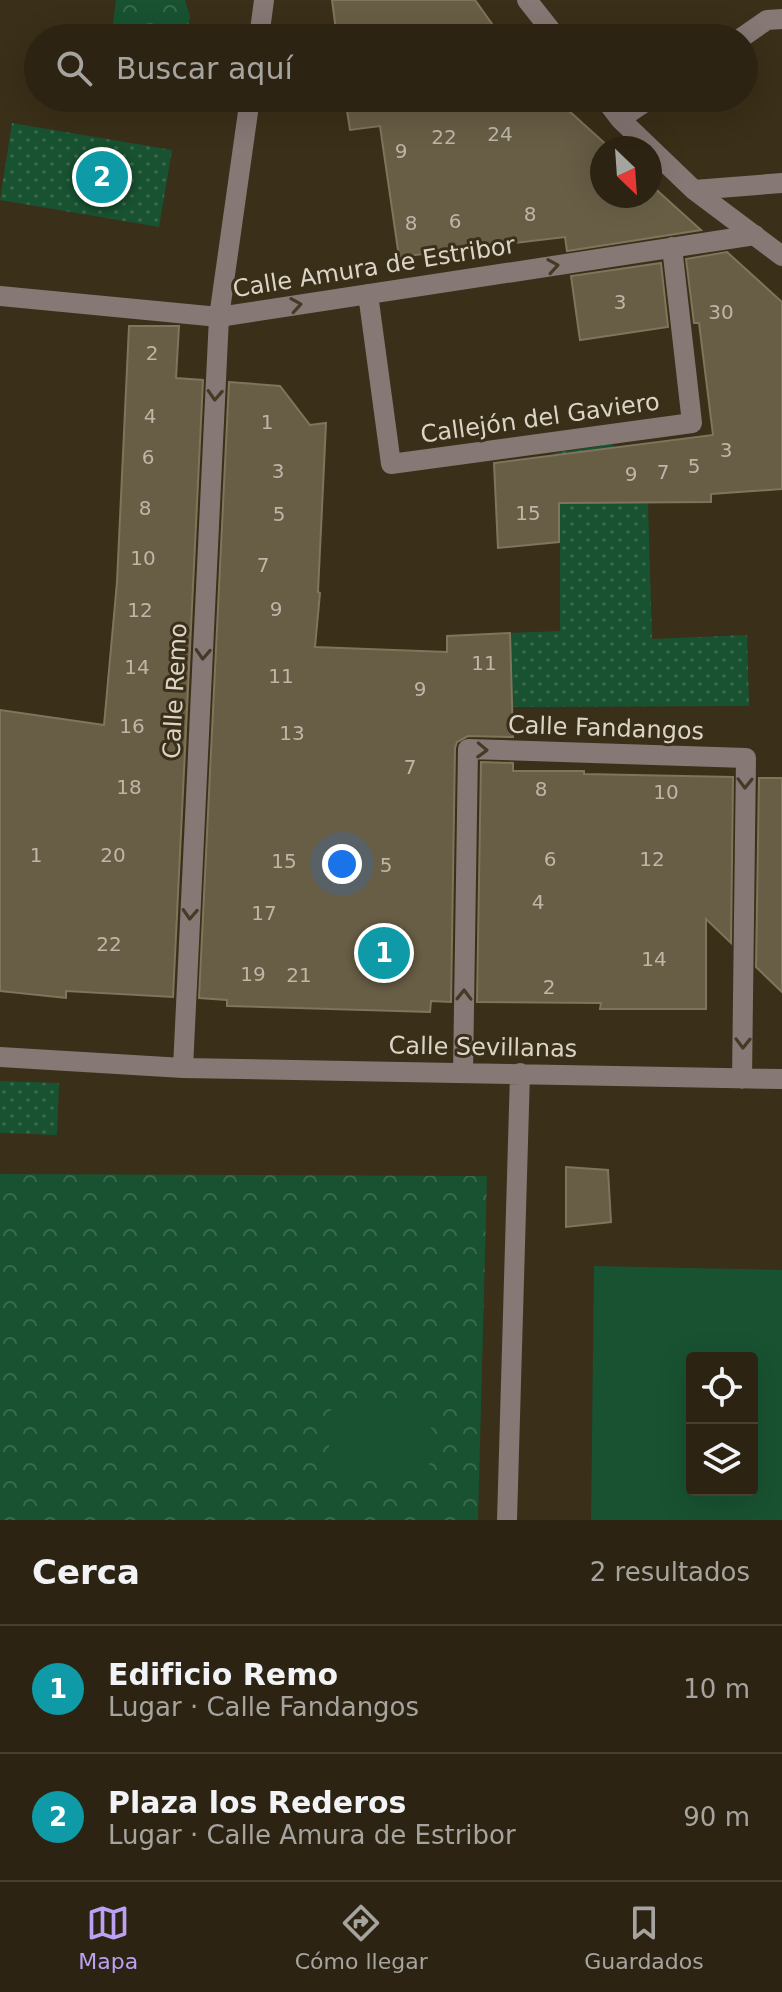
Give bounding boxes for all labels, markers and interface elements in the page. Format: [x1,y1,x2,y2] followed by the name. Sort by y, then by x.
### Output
[24,24,758,112] search box
[52,46,96,90] icon: search
[116,51,293,86] text: Buscar aquí
[487,122,513,146] house number: 24
[431,125,457,149] house number: 22
[590,136,662,208] north arrow
[395,139,407,163] house number: 9
[76,147,128,207] pin: 2
[524,202,536,226] house number: 8
[449,209,461,233] house number: 6
[405,211,417,235] house number: 8
[231,231,517,303] street label: Calle Amura de Estribor
[546,258,560,275] one-way arrow
[614,290,626,314] house number: 3
[289,297,303,314] one-way arrow
[708,300,734,324] house number: 30
[146,341,158,365] house number: 2
[419,387,661,449] street label: Callejón del Gaviero
[207,389,224,402] one-way arrow
[144,404,156,428] house number: 4
[261,410,273,434] house number: 1
[720,438,732,462] house number: 3
[142,445,154,469] house number: 6
[688,454,700,478] house number: 5
[272,459,284,483] house number: 3
[657,460,669,484] house number: 7
[625,462,637,486] house number: 9
[139,496,151,520] house number: 8
[515,501,541,525] house number: 15
[273,502,285,526] house number: 5
[130,546,156,570] house number: 10
[257,553,269,577] house number: 7
[270,597,282,621] house number: 9
[127,598,153,622] house number: 12
[157,623,193,759] street label: Calle Remo
[194,648,211,661] one-way arrow
[471,651,497,675] house number: 11
[124,655,150,679] house number: 14
[268,664,294,688] house number: 11
[414,677,426,701] house number: 9
[507,711,705,745] street label: Calle Fandangos
[119,714,145,738] house number: 16
[279,721,305,745] house number: 13
[476,741,489,758] one-way arrow
[404,755,416,779] house number: 7
[116,775,142,799] house number: 18
[535,777,547,801] house number: 8
[736,777,754,790] one-way arrow
[653,780,679,804] house number: 10
[30,843,42,867] house number: 1
[100,843,126,867] house number: 20
[322,844,362,884] your location
[544,847,556,871] house number: 6
[639,847,665,871] house number: 12
[271,849,297,873] house number: 15
[380,853,392,877] house number: 5
[532,890,544,914] house number: 4
[251,901,277,925] house number: 17
[182,908,199,921] one-way arrow
[358,923,410,983] pin: 1
[96,932,122,956] house number: 22
[641,947,667,971] house number: 14
[240,962,266,986] house number: 19
[286,963,312,987] house number: 21
[543,975,555,999] house number: 2
[455,988,473,1001] one-way arrow
[389,1031,577,1063] street label: Calle Sevillanas
[734,1037,751,1050] one-way arrow
[686,1352,758,1496] map controls
[686,1352,758,1424] button: locate
[686,1424,758,1496] button: layers
[32,1552,140,1592] text: Cerca
[590,1557,750,1587] text: 2 resultados
[108,1657,338,1692] text: Edificio Remo
[49,1674,67,1704] text: 1
[683,1674,750,1704] text: 10 m
[108,1692,419,1722] text: Lugar · Calle Fandangos
[108,1785,406,1820] text: Plaza los Rederos
[49,1802,67,1832] text: 2
[683,1802,750,1832] text: 90 m
[108,1820,516,1850] text: Lugar · Calle Amura de Estribor
[78,1901,138,1974] tab: Mapa
[295,1901,428,1974] tab: Cómo llegar
[584,1901,704,1974] tab: Guardados

